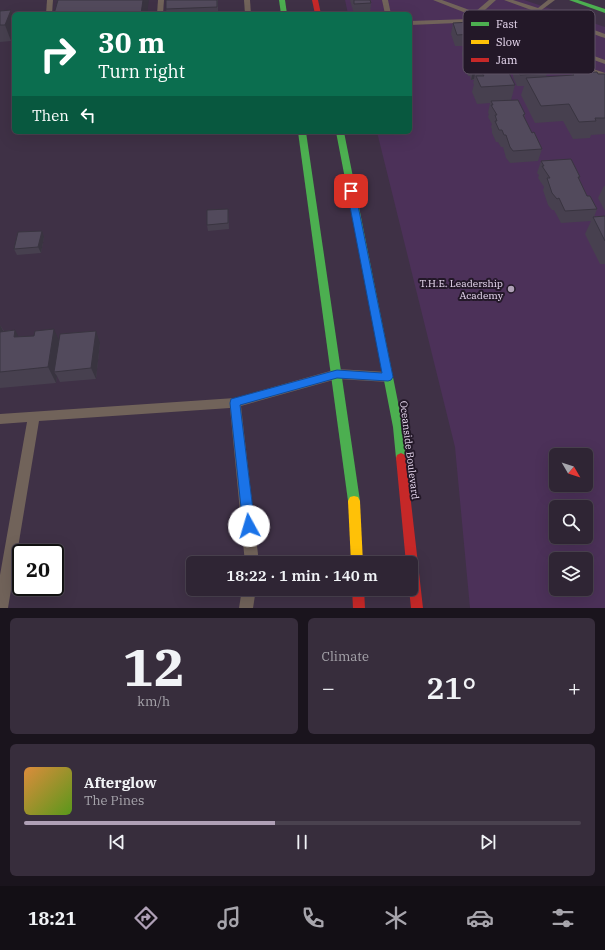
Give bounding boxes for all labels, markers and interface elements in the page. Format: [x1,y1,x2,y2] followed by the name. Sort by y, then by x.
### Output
[463,10,595,74] legend
[496,17,518,31] text: Fast
[98,24,165,61] text: 30 m
[32,28,84,80] icon: right
[496,35,521,49] text: Slow
[496,53,518,67] text: Jam
[98,60,185,83] text: Turn right
[77,104,99,126] icon: left
[32,106,69,125] text: Then
[334,174,368,208] pin
[340,180,362,202] icon: arrive
[420,277,504,302] place label: T.H.E. Leadership Academy
[506,284,516,294] marker: T.H.E. Leadership Academy
[397,400,422,500] street label: Oceanside Boulevard
[549,448,593,492] north arrow
[549,448,593,596] map controls
[549,500,593,544] button: search
[228,505,270,547] position arrow
[12,544,64,596] speed limit sign: 20
[549,552,593,596] button: layers
[226,566,378,585] text: 18:22 · 1 min · 140 m
[123,633,185,700] text: 12
[322,648,369,665] text: Climate
[426,668,476,707] text: 21°
[322,673,335,702] text: −
[568,673,581,702] text: +
[137,693,170,710] text: km/h
[84,773,157,792] text: Afterglow
[84,792,144,809] text: The Pines
[106,831,128,853] icon: previous
[291,831,313,853] icon: pause
[477,831,499,853] icon: next
[132,904,160,932] icon: directions
[215,904,243,932] icon: music
[299,904,327,932] icon: phone
[382,904,410,932] icon: climate
[466,904,494,932] icon: car
[549,904,577,932] icon: filters
[28,907,76,930] text: 18:21

